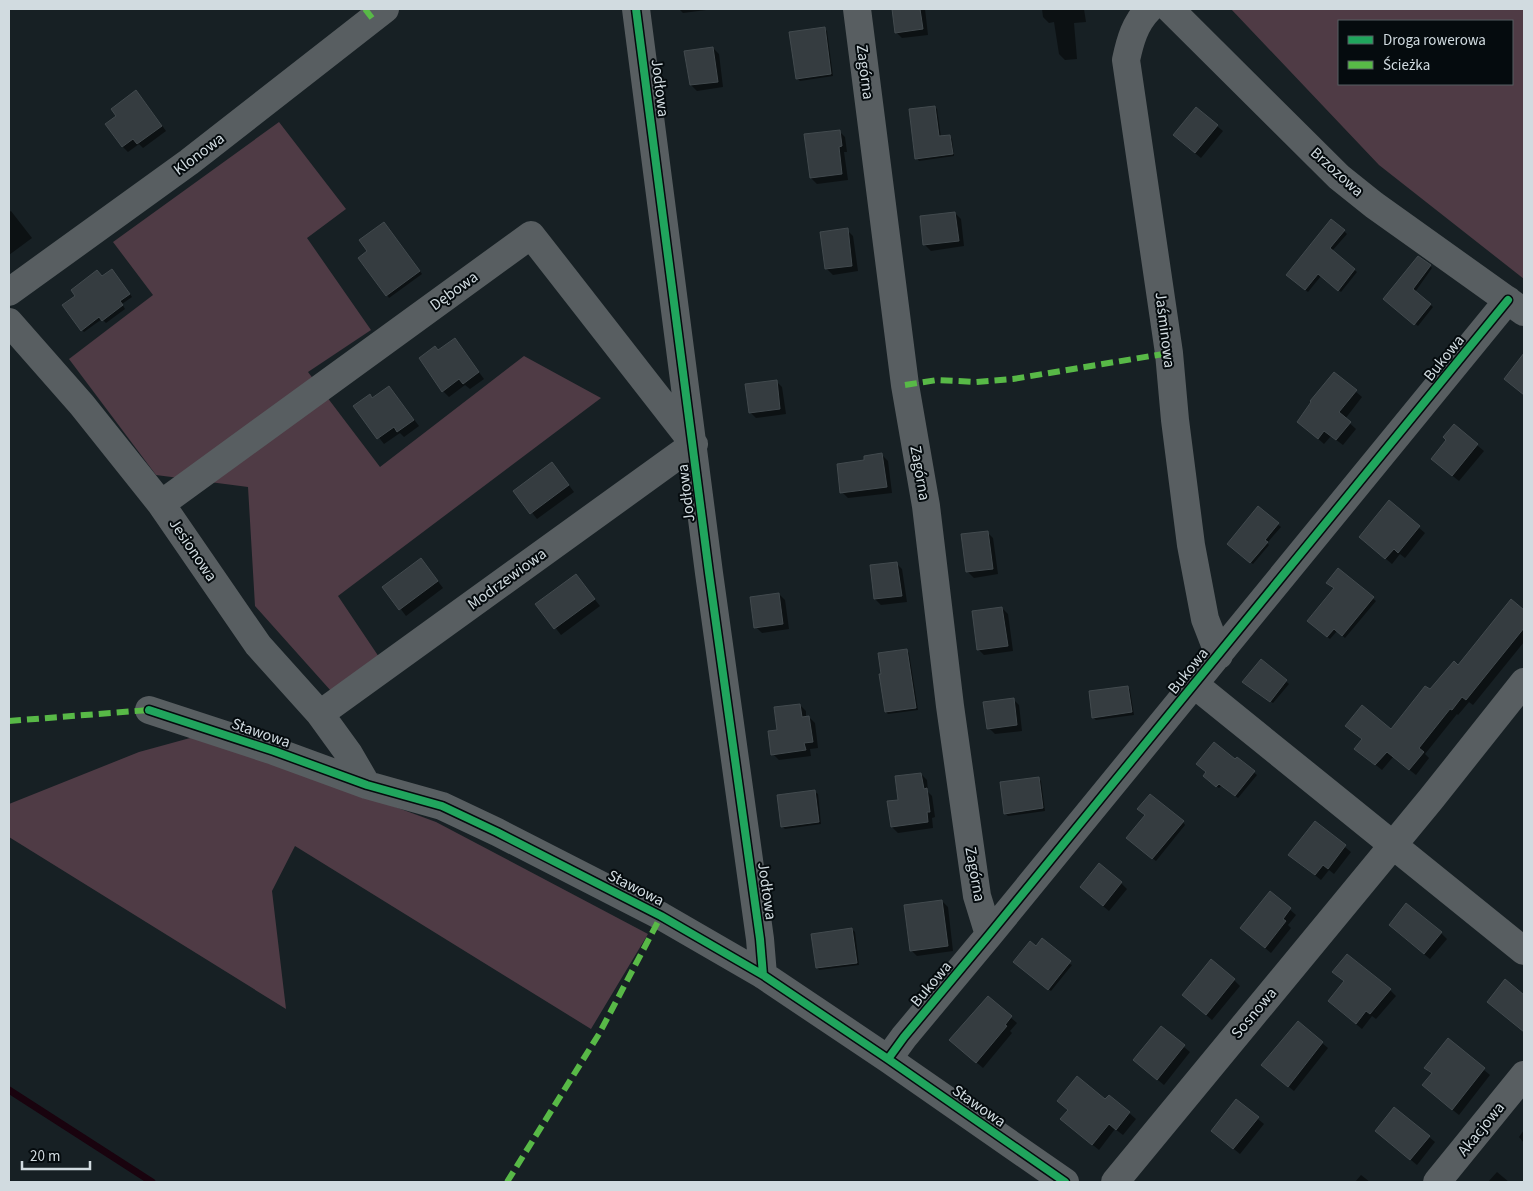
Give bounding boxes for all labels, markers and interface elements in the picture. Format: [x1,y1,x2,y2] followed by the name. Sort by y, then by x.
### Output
[1338,20,1513,85] legend
[1383,30,1486,51] text: Droga rowerowa
[851,43,879,101] street label: Zagórna
[1383,55,1430,76] text: Ścieżka
[646,58,674,118] street label: Jodłowa
[169,128,229,180] street label: Klonowa
[1306,142,1368,202] street label: Brzozowa
[425,266,483,316] street label: Dębowa
[1149,291,1181,369] street label: Jaśminowa
[1419,330,1469,386] street label: Bukowa
[904,444,936,502] street label: Zagórna
[672,463,700,523] street label: Jodłowa
[164,514,222,586] street label: Jesionowa
[463,543,551,615] street label: Modrzewiowa
[1163,643,1213,699] street label: Bukowa
[229,713,293,753] street label: Stawowa
[959,845,991,903] street label: Zagórna
[752,861,782,921] street label: Jodłowa
[604,864,668,912] street label: Stawowa
[905,956,957,1012] street label: Bukowa
[1226,983,1282,1043] street label: Sosnowa
[948,1080,1010,1132] street label: Stawowa
[1452,1097,1510,1161] street label: Akacjowa
[22,1138,90,1170] scale bar
[30,1146,60,1167] text: 20 m

